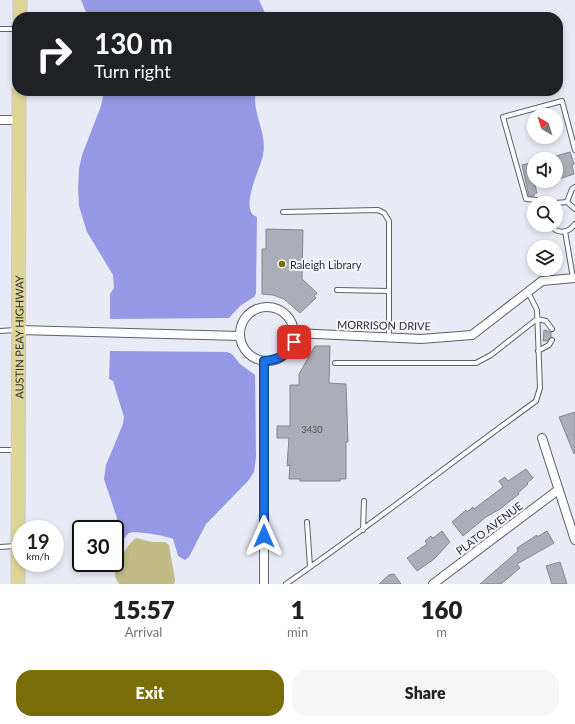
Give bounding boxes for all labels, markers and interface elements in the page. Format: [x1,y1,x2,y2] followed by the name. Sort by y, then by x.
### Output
[94,26,173,60] text: 130 m
[28,28,80,80] icon: right
[94,60,171,82] text: Turn right
[527,108,563,144] north arrow
[527,108,563,276] map controls
[527,152,563,188] button: sound
[527,196,563,232] button: search
[527,240,563,276] button: layers
[290,258,362,271] place label: Raleigh Library
[277,259,287,269] marker: Raleigh Library
[12,275,25,399] street label: AUSTIN PEAY HIGHWAY
[337,318,431,332] street label: MORRISON DRIVE
[277,325,311,359] pin
[283,331,305,353] icon: arrive
[302,424,322,435] house number: 3430
[453,499,525,557] street label: PLATO AVENUE
[243,515,285,557] position arrow
[72,520,124,572] speed limit sign: 30
[26,529,50,553] text: 19
[26,550,50,562] text: km/h
[113,595,175,624] text: 15:57
[291,595,305,624] text: 1
[421,595,462,624] text: 160
[125,624,162,640] text: Arrival
[287,624,308,640] text: min
[436,624,447,640] text: m
[16,670,284,716] button: Exit
[292,670,559,716] button: Share

